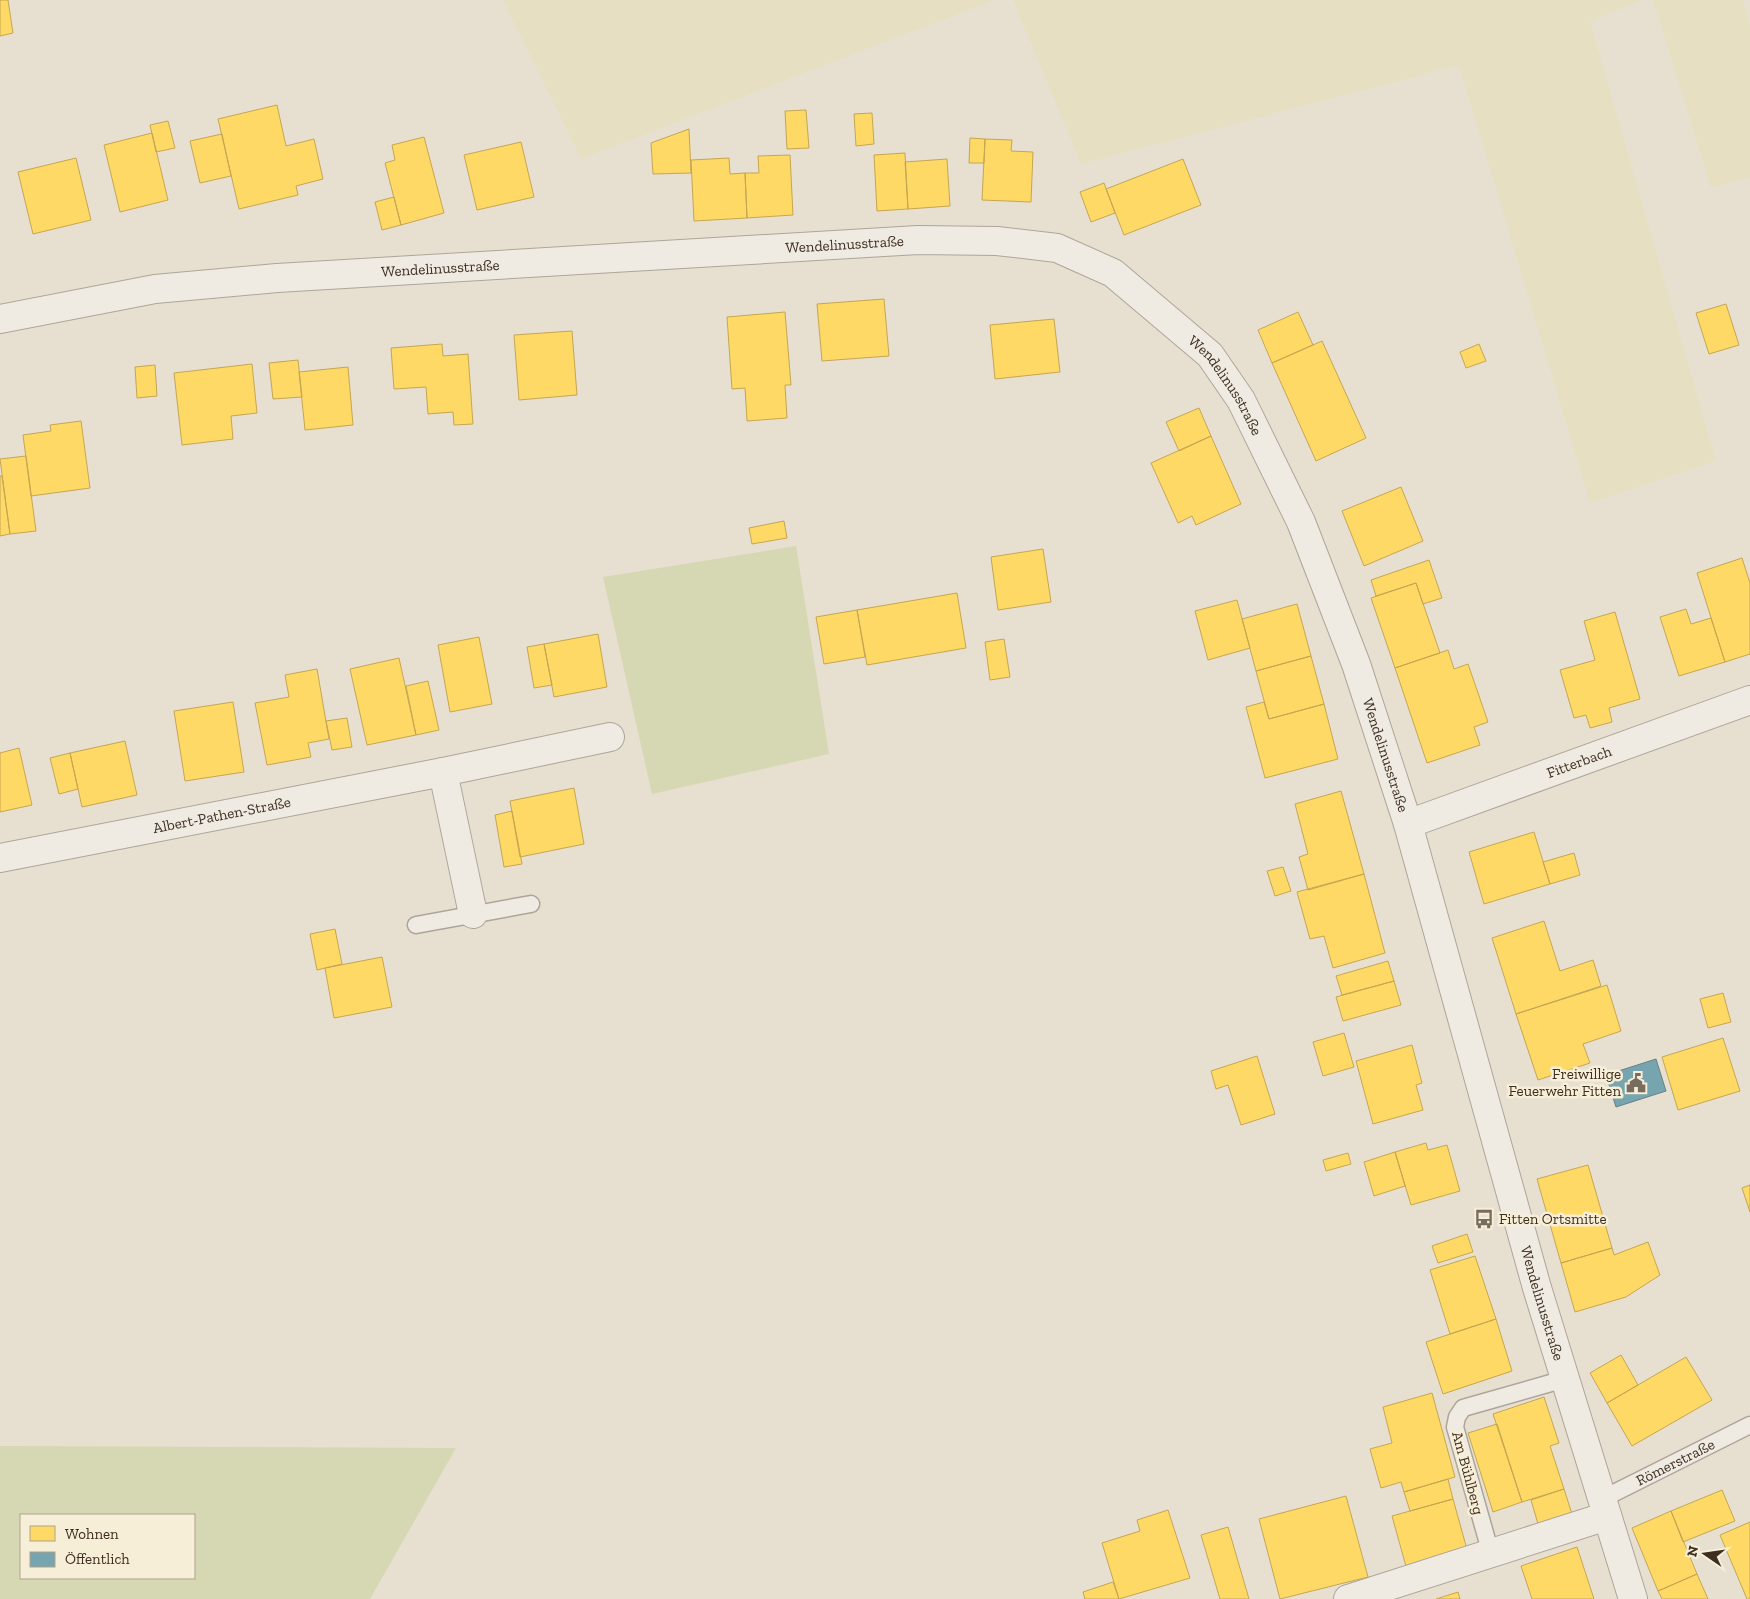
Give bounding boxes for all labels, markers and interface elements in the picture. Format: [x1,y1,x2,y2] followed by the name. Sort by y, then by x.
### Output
[785,232,904,257] street label: Wendelinusstraße
[381,256,500,281] street label: Wendelinusstraße
[1185,332,1266,438] street label: Wendelinusstraße
[1359,696,1413,814] street label: Wendelinusstraße
[1544,742,1615,782] street label: Fitterbach
[151,793,292,837] street label: Albert-Pathen-Straße
[1509,1065,1621,1100] place label: Freiwillige Feuerwehr Fitten
[1625,1072,1647,1094] public building icon: Freiwillige Feuerwehr Fitten
[1473,1208,1495,1230] bus stop icon: Fitten Ortsmitte
[1499,1210,1606,1228] place label: Fitten Ortsmitte
[1517,1244,1568,1363] street label: Wendelinusstraße
[1448,1429,1488,1517] street label: Am Bühlberg
[1633,1435,1718,1490] street label: Römerstraße
[20,1514,195,1579] legend
[65,1525,119,1543] text: Wohnen
[1680,1529,1730,1579] north arrow
[1683,1544,1702,1558] text: N
[65,1550,130,1568] text: Öffentlich

